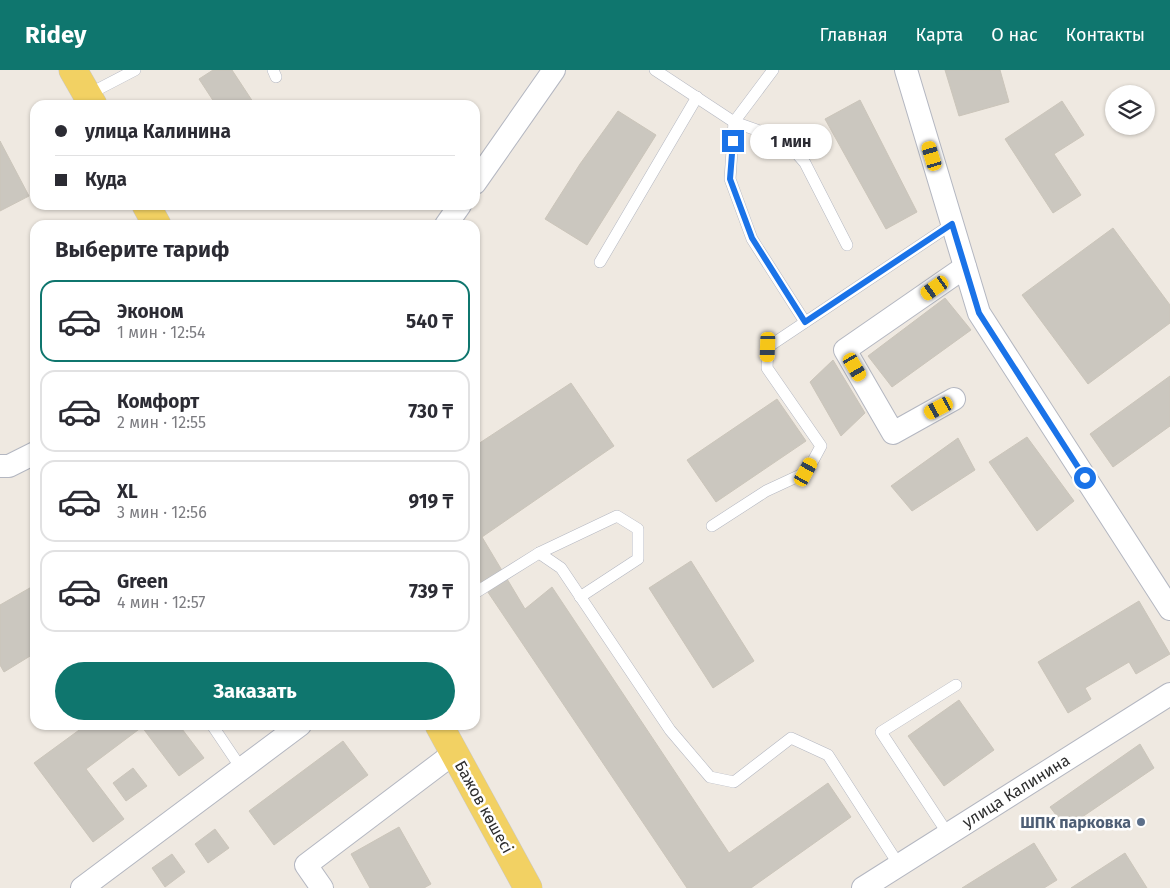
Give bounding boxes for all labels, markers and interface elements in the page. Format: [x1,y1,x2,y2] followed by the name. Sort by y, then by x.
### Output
[25,21,86,49] text: Ridey
[820,24,888,46] text: Главная
[916,24,963,46] text: Карта
[991,24,1038,46] text: О нас
[1066,24,1145,46] text: Контакты
[1105,85,1155,135] map controls
[1105,85,1155,135] button: layers
[85,120,231,143] text: улица Калинина
[750,124,833,158] callout: 1 мин
[722,130,744,152] route end
[771,132,811,151] text: 1 мин
[920,139,943,173] car
[85,168,127,191] text: Куда
[55,236,230,263] text: Выберите тариф
[918,273,951,303] car
[57,299,102,344] icon: car
[117,300,184,323] text: Эконом
[406,310,453,333] text: 540 ₸
[117,323,206,342] text: 1 мин · 12:54
[759,332,776,362] car
[841,350,868,384] car
[57,389,102,434] icon: car
[117,390,199,413] text: Комфорт
[922,394,955,422] car
[408,400,453,423] text: 730 ₸
[117,413,206,432] text: 2 мин · 12:55
[792,455,819,489] car
[1074,467,1096,489] route start
[57,479,102,524] icon: car
[117,480,138,503] text: XL
[408,490,453,513] text: 919 ₸
[117,503,207,522] text: 3 мин · 12:56
[57,569,102,614] icon: car
[117,570,168,593] text: Green
[409,580,453,603] text: 739 ₸
[117,593,205,612] text: 4 мин · 12:57
[55,662,455,720] button: Заказать
[959,750,1073,832] street label: улица Калинина
[451,757,517,857] street label: Бажов көшесі
[1020,813,1131,832] place label: ШПК парковка
[1135,816,1147,828] marker: ШПК парковка

